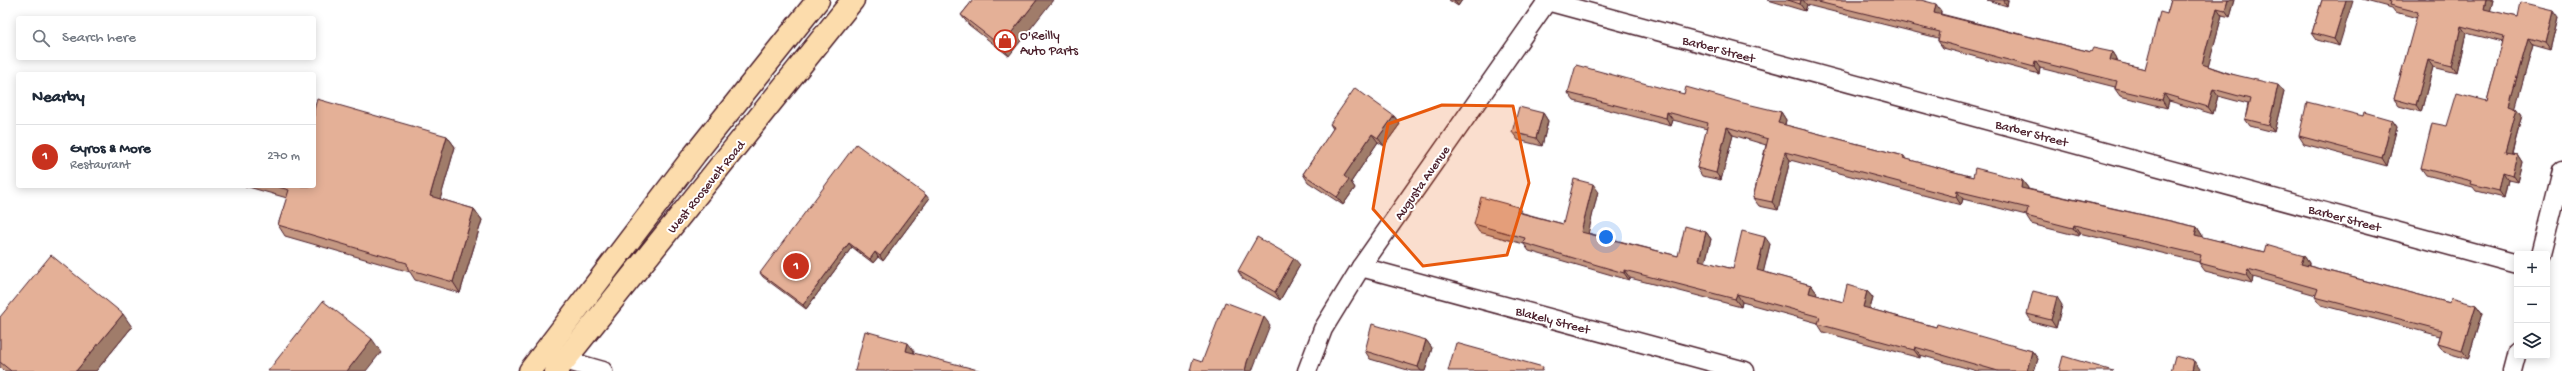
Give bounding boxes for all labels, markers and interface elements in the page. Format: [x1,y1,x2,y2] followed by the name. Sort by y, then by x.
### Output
[16,16,316,60] search box
[30,27,52,49] icon: search
[992,28,1018,54] shop icon: O'Reilly Auto Parts
[62,29,136,47] text: Search here
[1020,29,1079,59] place label: O'Reilly Auto Parts
[1680,33,1758,68] street label: Barber Street
[32,88,85,108] text: Nearby
[1993,117,2071,152] street label: Barber Street
[665,137,750,237] street label: West Roosevelt Road
[70,140,151,158] text: Gyros & More
[1392,143,1454,223] street label: Augusta Avenue
[42,149,48,164] text: 1
[267,149,300,164] text: 270 m
[70,158,130,173] text: Restaurant
[2306,202,2384,237] street label: Barber Street
[1596,227,1616,247] your location
[783,251,809,281] pin: 1
[2514,251,2550,359] map controls
[2514,251,2550,287] button: +
[2514,287,2550,323] button: −
[1513,304,1593,339] street label: Blakely Street
[2514,323,2550,359] button: layers

